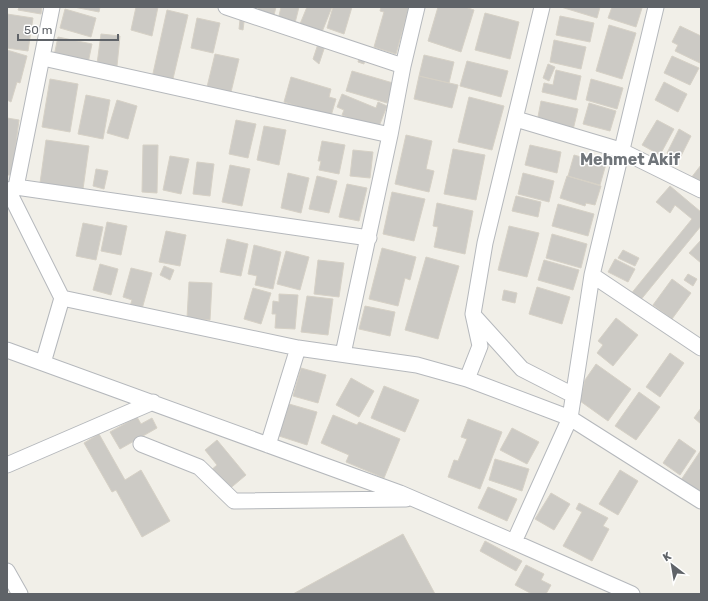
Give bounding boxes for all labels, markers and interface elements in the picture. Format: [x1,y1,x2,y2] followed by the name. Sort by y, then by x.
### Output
[18,16,118,42] scale bar
[24,23,52,37] text: 50 m
[580,150,681,169] district label: Mehmet Akif
[652,545,692,585] north arrow
[661,549,674,564] text: K

